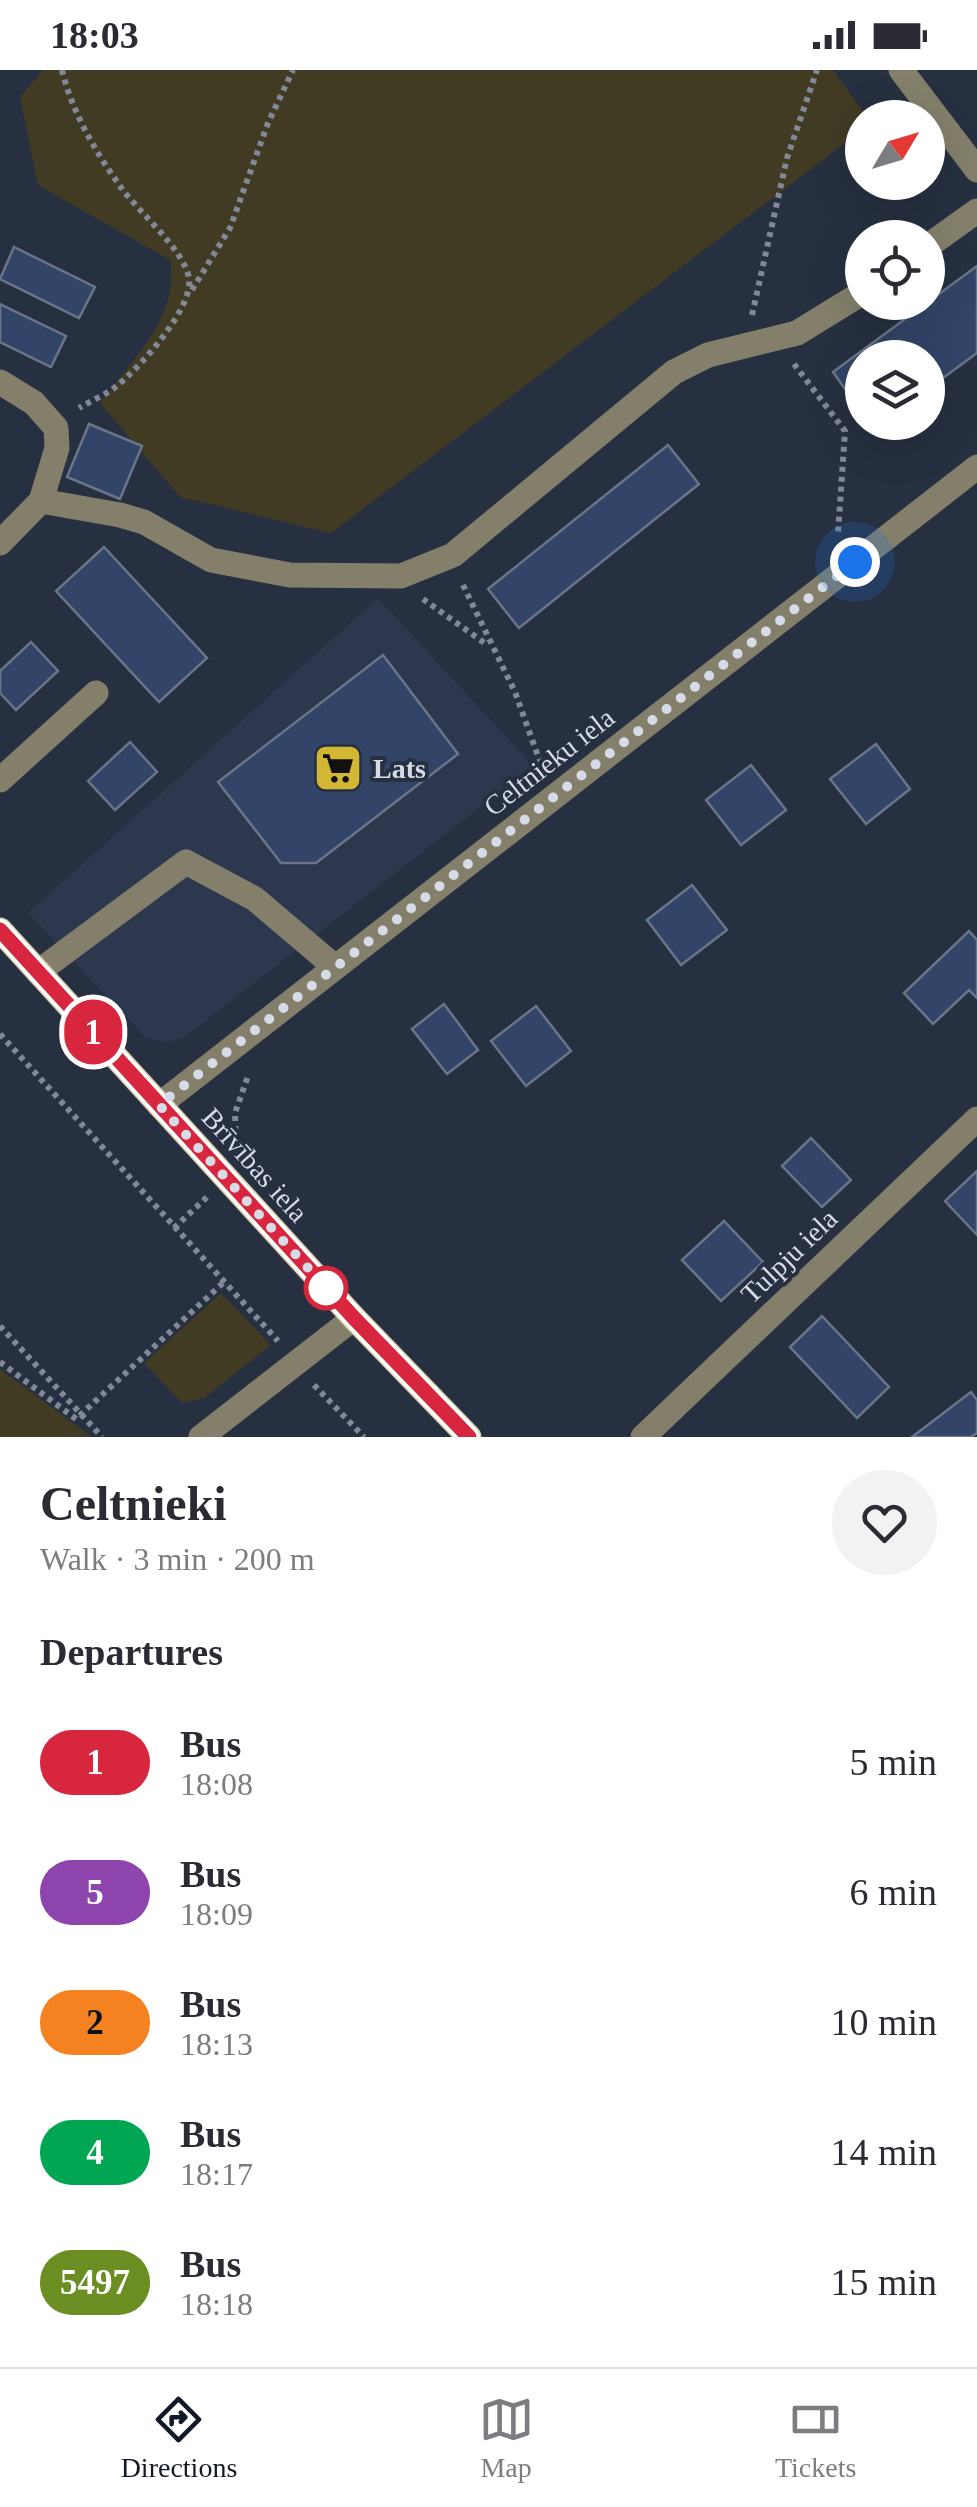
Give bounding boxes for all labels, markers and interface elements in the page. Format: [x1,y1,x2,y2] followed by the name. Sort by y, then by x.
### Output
[50,14,139,56] text: 18:03
[845,100,945,200] north arrow
[845,100,945,440] map controls
[845,220,945,320] button: locate
[845,340,945,440] button: layers
[830,537,880,587] your location
[478,701,621,822] street label: Celtnieku iela
[312,742,364,794] supermarket icon: Lats
[373,753,426,784] place label: Lats
[61,1000,126,1064] line badge: 1
[84,1013,102,1052] text: 1
[196,1102,315,1229] street label: Brīvības iela
[735,1202,844,1309] street label: Tulpju iela
[305,1267,347,1309] unlabelled marker
[832,1470,937,1575] button: heart
[40,1477,227,1530] text: Celtnieki
[40,1541,315,1577] text: Walk · 3 min · 200 m
[40,1631,223,1673] text: Departures
[180,1723,241,1765] text: Bus
[849,1741,937,1783] text: 5 min
[86,1743,104,1782] text: 1
[180,1766,253,1802] text: 18:08
[180,1853,241,1895] text: Bus
[849,1871,937,1913] text: 6 min
[86,1873,104,1912] text: 5
[180,1896,253,1932] text: 18:09
[180,1983,241,2025] text: Bus
[830,2001,937,2043] text: 10 min
[86,2003,104,2042] text: 2
[180,2026,253,2062] text: 18:13
[180,2113,241,2155] text: Bus
[830,2131,937,2173] text: 14 min
[86,2133,104,2172] text: 4
[180,2156,253,2192] text: 18:17
[180,2243,241,2285] text: Bus
[830,2261,937,2303] text: 15 min
[60,2263,130,2302] text: 5497
[180,2286,253,2322] text: 18:18
[121,2392,237,2484] tab: Directions
[479,2392,534,2484] tab: Map
[775,2392,856,2484] tab: Tickets

